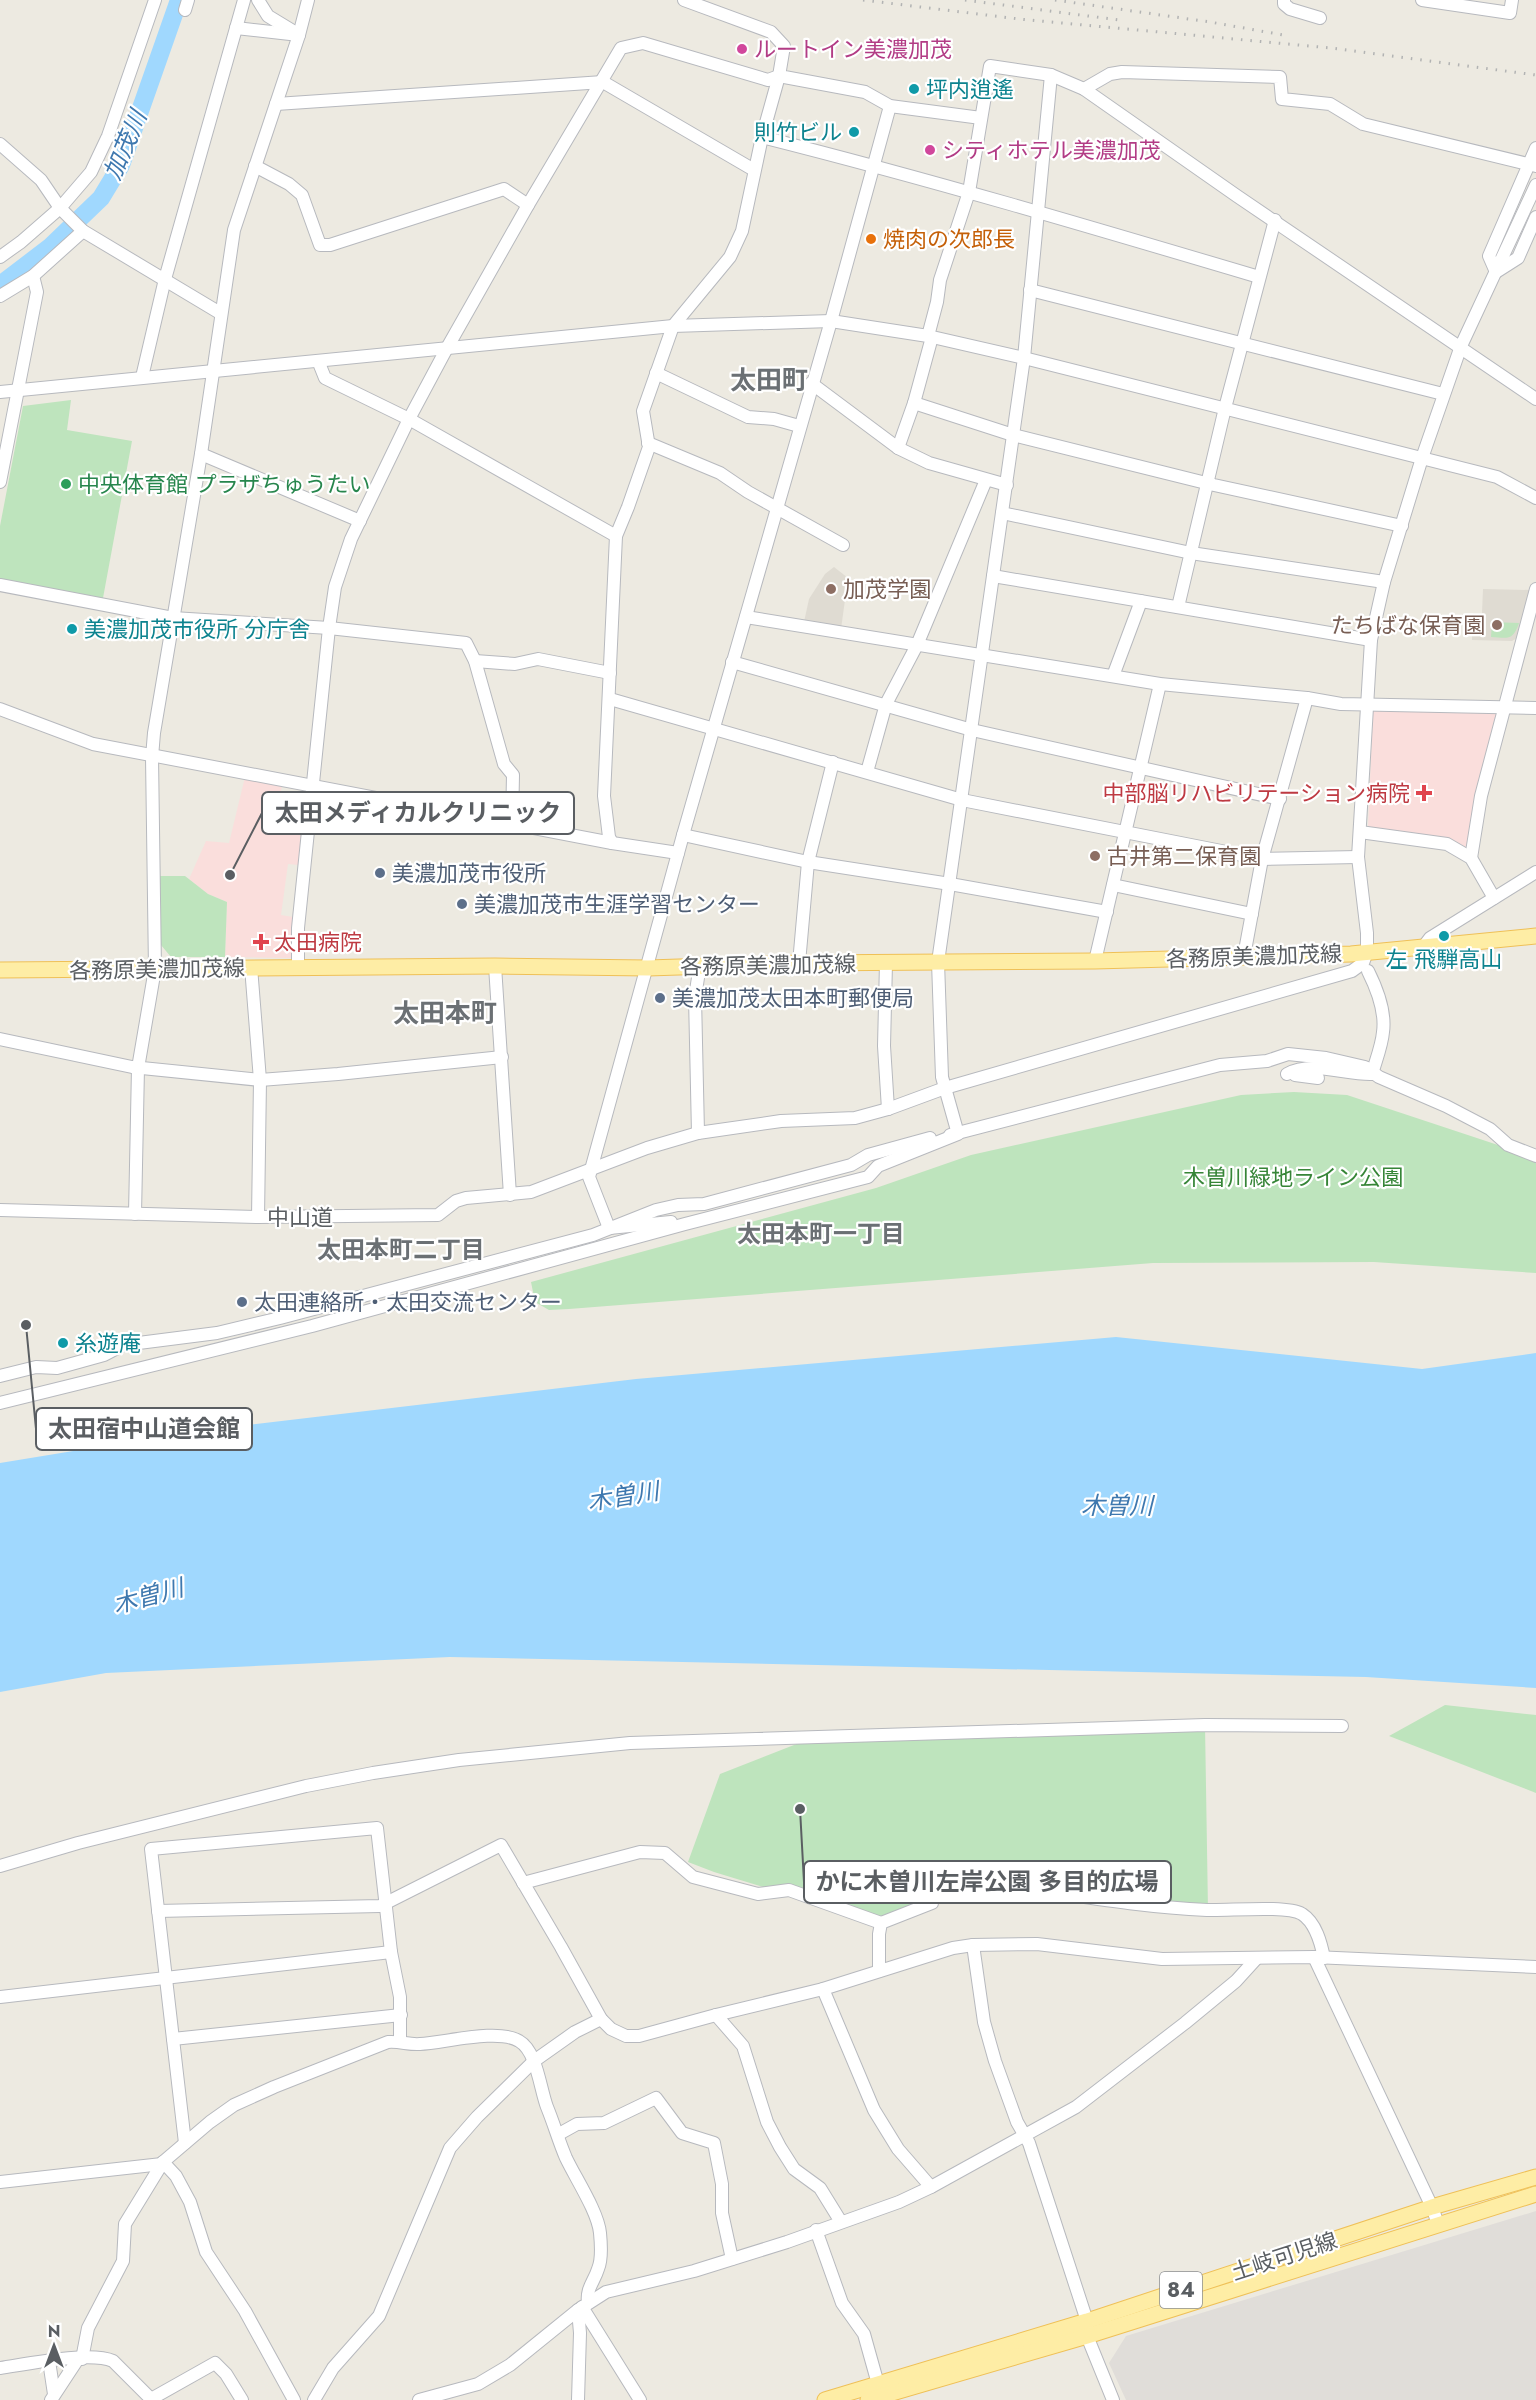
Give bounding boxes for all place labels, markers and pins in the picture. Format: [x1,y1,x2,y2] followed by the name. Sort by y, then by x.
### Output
[754,33,952,65] place label: ルートイン美濃加茂
[735,42,749,56] marker: ルートイン美濃加茂
[926,73,1014,105] place label: 坪内逍遙
[907,82,921,96] marker: 坪内逍遙
[754,116,842,148] place label: 則竹ビル
[847,125,861,139] marker: 則竹ビル
[942,134,1161,166] place label: シティホテル美濃加茂
[923,143,937,157] marker: シティホテル美濃加茂
[883,223,1015,255] place label: 焼肉の次郎長
[864,232,878,246] marker: 焼肉の次郎長
[78,468,371,500] place label: 中央体育館 プラザちゅうたい
[59,477,73,491] marker: 中央体育館 プラザちゅうたい
[843,573,931,605] place label: 加茂学園
[824,582,838,596] marker: 加茂学園
[1331,609,1485,641] place label: たちばな保育園
[84,613,311,645] place label: 美濃加茂市役所 分庁舎
[1490,618,1504,632] marker: たちばな保育園
[65,622,79,636] marker: 美濃加茂市役所 分庁舎
[1102,777,1410,809] place label: 中部脳リハビリテーション病院
[1415,784,1433,802] marker: 中部脳リハビリテーション病院
[262,792,574,834] callout: 太田メディカルクリニック
[1107,840,1261,872] place label: 古井第二保育園
[1088,849,1102,863] marker: 古井第二保育園
[392,857,546,889] place label: 美濃加茂市役所
[373,866,387,880] marker: 美濃加茂市役所
[474,888,760,920] place label: 美濃加茂市生涯学習センター
[455,897,469,911] marker: 美濃加茂市生涯学習センター
[274,926,362,958] place label: 太田病院
[1437,929,1451,943] marker: 左 飛騨高山
[252,933,270,951] marker: 太田病院
[1386,943,1502,975] place label: 左 飛騨高山
[672,982,914,1014] place label: 美濃加茂太田本町郵便局
[653,991,667,1005] marker: 美濃加茂太田本町郵便局
[254,1286,562,1318] place label: 太田連絡所・太田交流センター
[235,1295,249,1309] marker: 太田連絡所・太田交流センター
[75,1327,141,1359] place label: 糸遊庵
[56,1336,70,1350] marker: 糸遊庵
[36,1408,252,1450] callout: 太田宿中山道会館
[804,1861,1171,1903] callout: かに木曽川左岸公園 多目的広場

